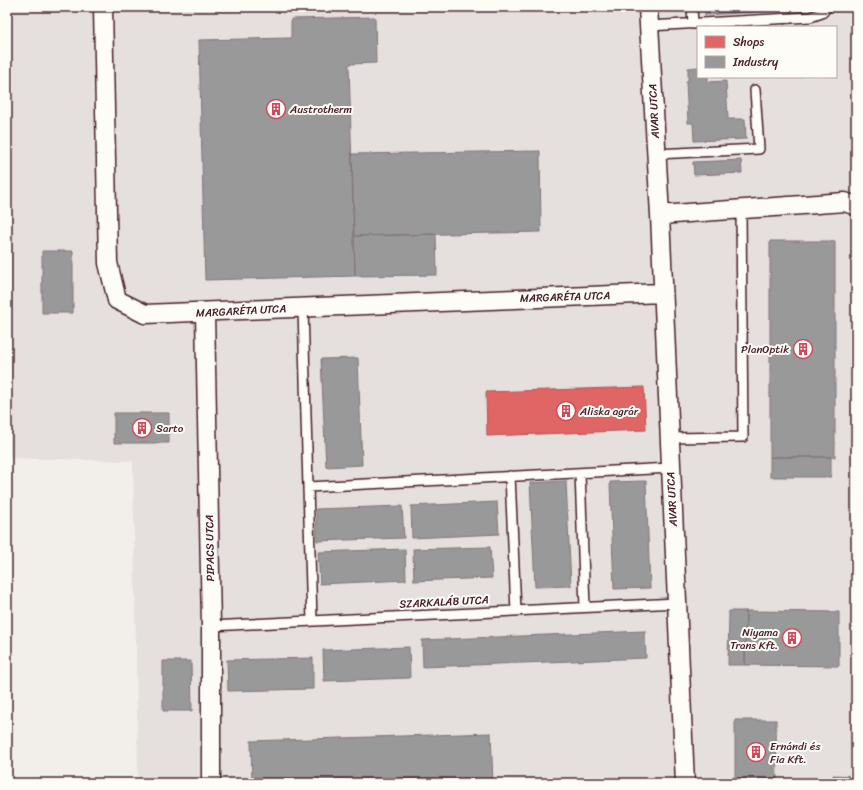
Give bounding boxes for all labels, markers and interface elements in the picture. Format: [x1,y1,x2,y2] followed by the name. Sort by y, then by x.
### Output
[697,26,837,78] legend
[733,31,764,53] text: Shops
[732,51,779,73] text: Industry
[643,83,665,140] street label: AVAR UTCA
[265,98,287,120] building icon: Austrotherm
[289,100,352,119] place label: Austrotherm
[520,286,610,308] street label: MARGARÉTA UTCA
[195,299,287,323] street label: MARGARÉTA UTCA
[792,338,814,360] building icon: PlanOptik
[741,340,789,359] place label: PlanOptik
[555,400,577,422] building icon: Aliska agrár
[579,402,639,421] place label: Aliska agrár
[131,417,153,439] building icon: Sarto
[156,419,184,438] place label: Sarto
[661,471,683,528] street label: AVAR UTCA
[200,514,220,582] street label: PIPACS UTCA
[399,590,489,614] street label: SZARKALÁB UTCA
[730,623,778,655] place label: Niyama Trans Kft.
[781,627,803,649] building icon: Niyama Trans Kft.
[770,737,821,769] place label: Ernándi és Fia Kft.
[745,741,767,763] building icon: Ernándi és Fia Kft.

